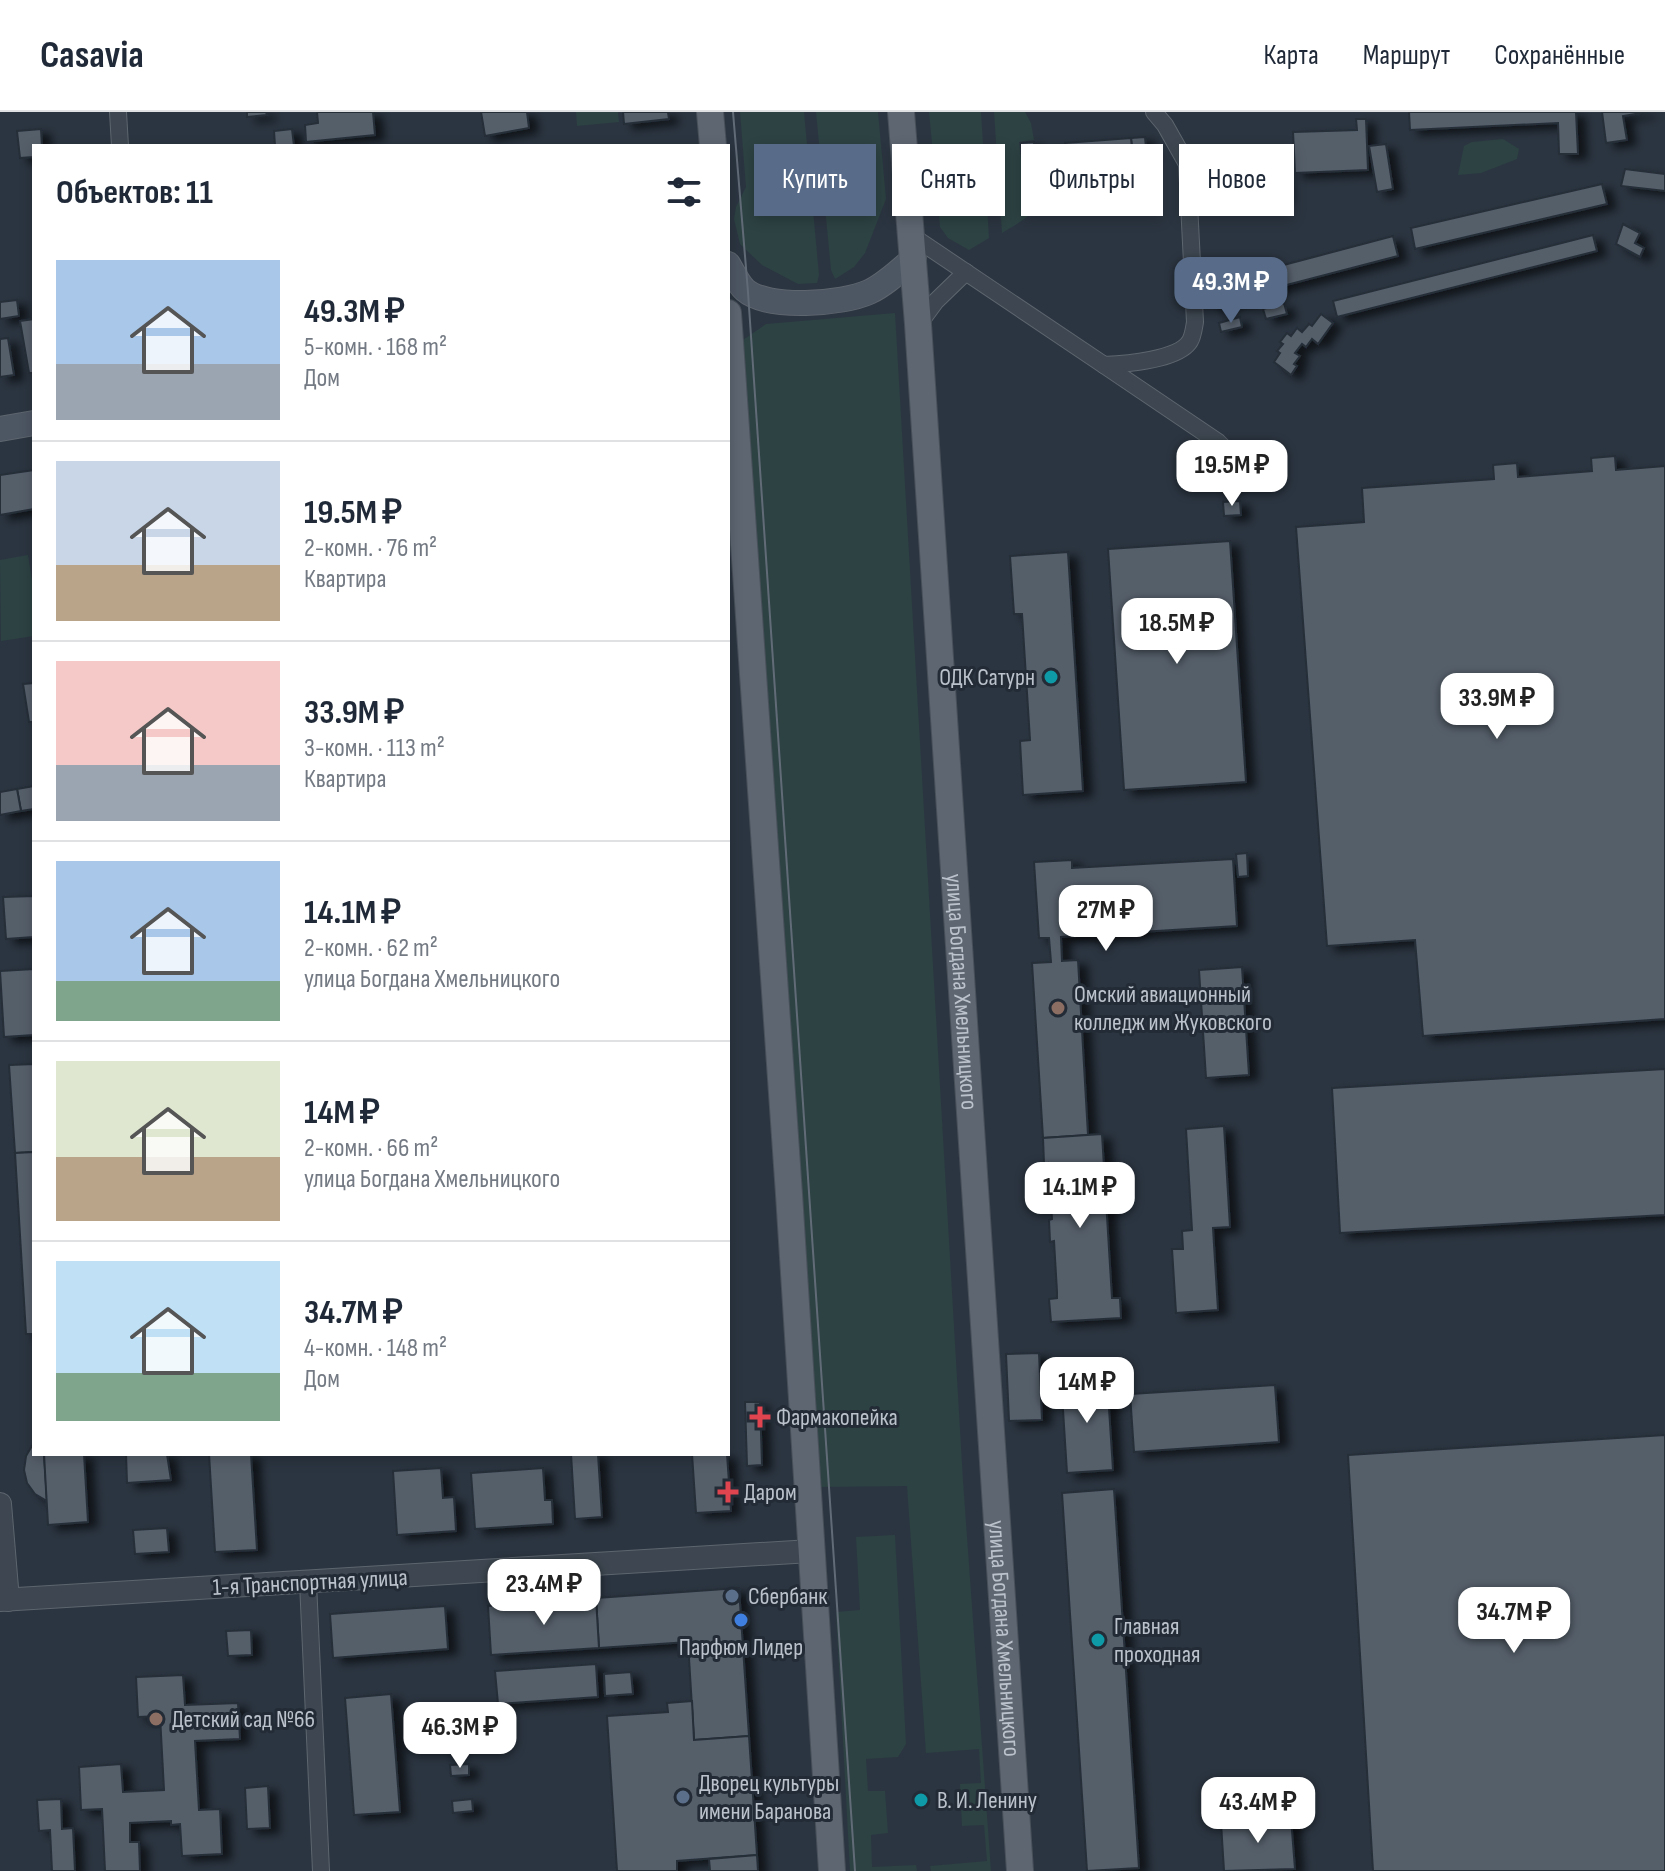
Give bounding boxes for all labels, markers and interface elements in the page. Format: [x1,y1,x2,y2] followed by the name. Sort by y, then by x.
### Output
[40,33,144,78] text: Casavia
[1264,39,1319,72] text: Карта
[1363,39,1450,72] text: Маршрут
[1494,39,1625,72] text: Сохранённые
[754,144,876,216] chip: Купить
[892,144,1005,216] chip: Снять
[1021,144,1163,216] chip: Фильтры
[1179,144,1294,216] chip: Новое
[662,170,706,214] icon: filters
[56,172,213,213] text: Объектов: 11
[1157,257,1305,325] pin: 49.3M ₽
[1192,267,1270,298] text: 49.3M ₽
[304,291,405,332] text: 49.3M ₽
[120,292,216,388] icon: home
[304,332,447,363] text: 5-комн. · 168 m²
[304,363,340,394] text: Дом
[1158,440,1306,508] pin: 19.5M ₽
[1194,450,1270,481] text: 19.5M ₽
[304,492,402,533] text: 19.5M ₽
[120,493,216,589] icon: home
[304,533,437,564] text: 2-комн. · 76 m²
[304,564,387,595] text: Квартира
[1103,598,1251,666] pin: 18.5M ₽
[1139,608,1215,639] text: 18.5M ₽
[939,663,1035,692] place label: ОДК Сатурн
[1042,668,1060,686] marker: ОДК Сатурн
[1423,673,1571,741] pin: 33.9M ₽
[1459,683,1535,714] text: 33.9M ₽
[304,692,404,733] text: 33.9M ₽
[120,693,216,789] icon: home
[304,733,445,764] text: 3-комн. · 113 m²
[304,764,387,795] text: Квартира
[939,873,984,1111] street label: улица Богдана Хмельницкого
[1050,885,1162,953] pin: 27M ₽
[304,892,401,933] text: 14.1M ₽
[120,893,216,989] icon: home
[1077,895,1135,926] text: 27M ₽
[304,933,438,964] text: 2-комн. · 62 m²
[304,964,560,995] text: улица Богдана Хмельницкого
[1074,980,1272,1037] place label: Омский авиационный колледж им Жуковского
[1049,999,1067,1017] marker: Омский авиационный колледж им Жуковского
[304,1092,380,1133] text: 14M ₽
[120,1093,216,1189] icon: home
[304,1133,438,1164] text: 2-комн. · 66 m²
[1006,1162,1154,1230] pin: 14.1M ₽
[304,1164,560,1195] text: улица Богдана Хмельницкого
[1043,1172,1117,1203] text: 14.1M ₽
[304,1292,403,1333] text: 34.7M ₽
[120,1293,216,1389] icon: home
[304,1333,447,1364] text: 4-комн. · 148 m²
[1031,1357,1143,1425] pin: 14M ₽
[304,1364,340,1395] text: Дом
[1058,1367,1116,1398] text: 14M ₽
[776,1403,898,1432] place label: Фармакопейка
[751,1408,769,1426] marker: Фармакопейка
[744,1478,797,1507] place label: Даром
[719,1483,737,1501] marker: Даром
[982,1519,1026,1758] street label: улица Богдана Хмельницкого
[470,1559,618,1627] pin: 23.4M ₽
[212,1563,408,1602] street label: 1-я Транспортная улица
[506,1569,582,1600] text: 23.4M ₽
[748,1582,828,1611] place label: Сбербанк
[723,1587,741,1605] marker: Сбербанк
[1440,1587,1588,1655] pin: 34.7M ₽
[1476,1597,1552,1628] text: 34.7M ₽
[732,1611,750,1629] marker: Парфюм Лидер
[1114,1612,1200,1669] place label: Главная проходная
[1089,1631,1107,1649] marker: Главная проходная
[679,1633,803,1662] place label: Парфюм Лидер
[386,1702,534,1770] pin: 46.3M ₽
[172,1705,315,1734] place label: Детский сад №66
[147,1710,165,1728] marker: Детский сад №66
[421,1712,499,1743] text: 46.3M ₽
[699,1769,839,1826] place label: Дворец культуры имени Баранова
[1184,1777,1332,1845] pin: 43.4M ₽
[937,1786,1037,1815] place label: В. И. Ленину
[1219,1787,1297,1818] text: 43.4M ₽
[674,1788,692,1806] marker: Дворец культуры имени Баранова
[912,1791,930,1809] marker: В. И. Ленину

